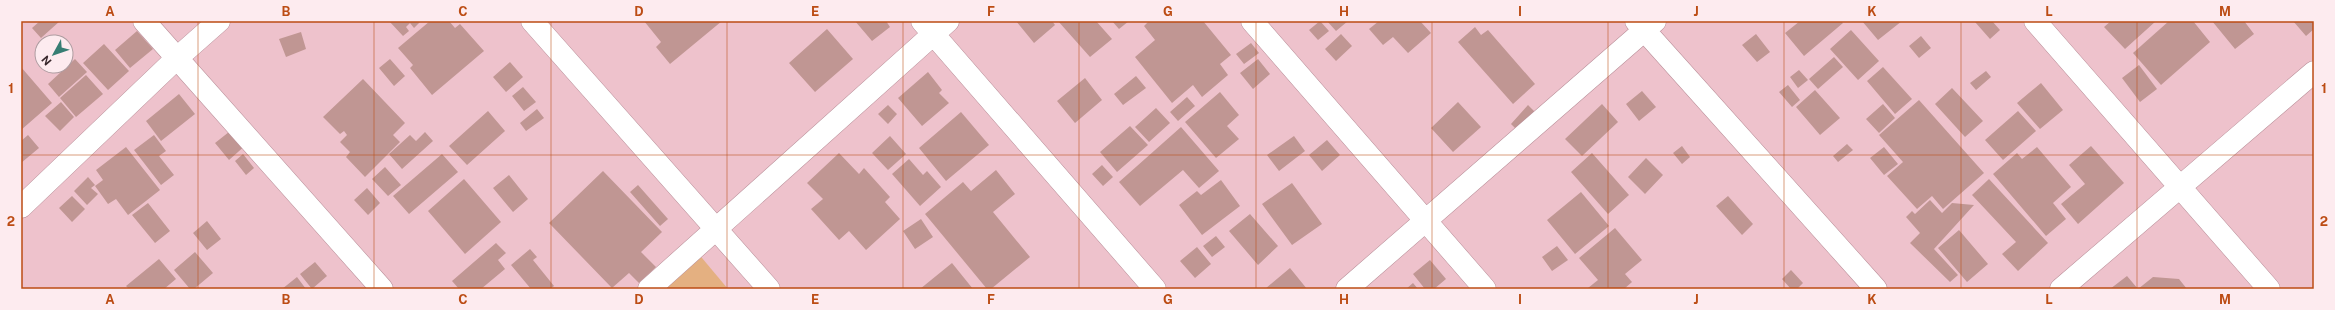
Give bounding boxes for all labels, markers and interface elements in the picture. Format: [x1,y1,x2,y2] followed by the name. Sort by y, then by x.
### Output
[105,4,115,19] text: A
[282,4,291,19] text: B
[458,4,468,19] text: C
[634,4,644,19] text: D
[811,4,819,19] text: E
[987,4,995,19] text: F
[1163,4,1173,19] text: G
[1339,4,1349,19] text: H
[1518,4,1522,19] text: I
[1693,4,1699,19] text: J
[1867,4,1877,19] text: K
[2045,4,2053,19] text: L
[2219,4,2231,19] text: M
[34,34,74,74] north arrow
[39,53,54,68] text: N
[8,81,14,96] text: 1
[2321,81,2327,96] text: 1
[7,214,15,229] text: 2
[2320,214,2328,229] text: 2
[105,292,115,307] text: A
[282,292,291,307] text: B
[458,292,468,307] text: C
[634,292,644,307] text: D
[811,292,819,307] text: E
[987,292,995,307] text: F
[1163,292,1173,307] text: G
[1339,292,1349,307] text: H
[1518,292,1522,307] text: I
[1693,292,1699,307] text: J
[1867,292,1877,307] text: K
[2045,292,2053,307] text: L
[2219,292,2231,307] text: M

